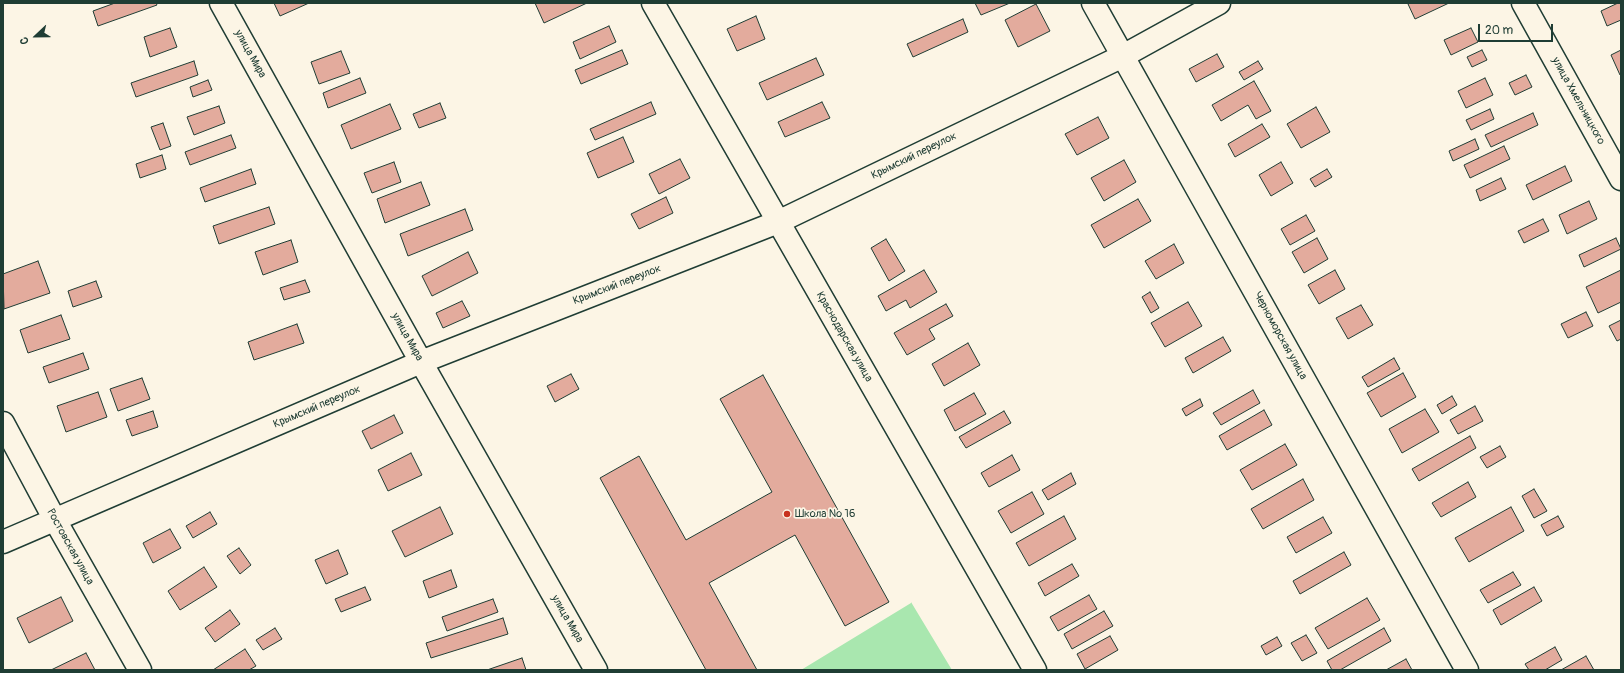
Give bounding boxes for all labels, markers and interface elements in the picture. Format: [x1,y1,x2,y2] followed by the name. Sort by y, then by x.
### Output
[16,16,56,56] north arrow
[1480,16,1555,42] scale bar
[1485,23,1513,38] text: 20 m
[231,28,269,80] street label: улица Мира
[17,35,32,46] text: С
[1549,55,1607,147] street label: улица Хмельницкого
[869,130,959,182] street label: Крымский переулок
[571,262,663,308] street label: Крымский переулок
[813,290,875,384] street label: Краснодарская улица
[1250,290,1310,382] street label: Черноморская улица
[388,311,426,363] street label: улица Мира
[271,383,363,431] street label: Крымский переулок
[44,507,96,587] street label: Ростовская улица
[795,507,855,521] place label: Школа № 16
[782,509,792,519] marker: Школа № 16
[548,593,586,645] street label: улица Мира

